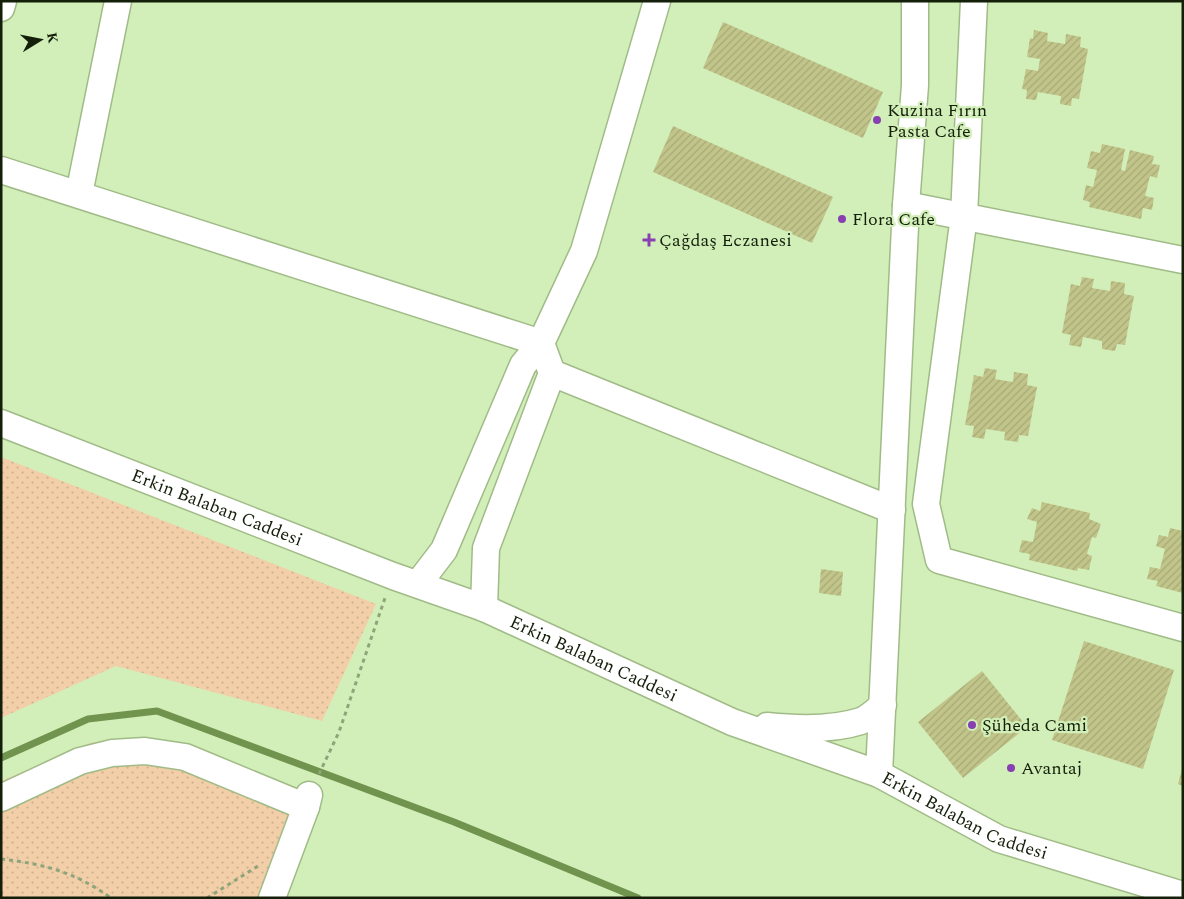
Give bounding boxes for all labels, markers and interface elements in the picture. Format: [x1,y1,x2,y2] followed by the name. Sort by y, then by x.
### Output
[15,15,65,65] north arrow
[41,31,64,45] text: K
[887,97,987,145] place label: Kuzina Fırın Pasta Cafe
[871,114,883,126] marker: Kuzina Fırın Pasta Cafe
[852,206,935,233] place label: Flora Cafe
[836,213,848,225] marker: Flora Cafe
[659,227,792,254] place label: Çağdaş Eczanesi
[643,234,655,246] marker: Çağdaş Eczanesi
[127,462,307,553] street label: Erkin Balaban Caddesi
[505,608,682,709] street label: Erkin Balaban Caddesi
[982,712,1087,739] place label: Şüheda Cami
[966,719,978,731] marker: Şüheda Cami
[1021,755,1083,782] place label: Avantaj
[1005,762,1017,774] marker: Avantaj
[877,764,1051,867] street label: Erkin Balaban Caddesi

